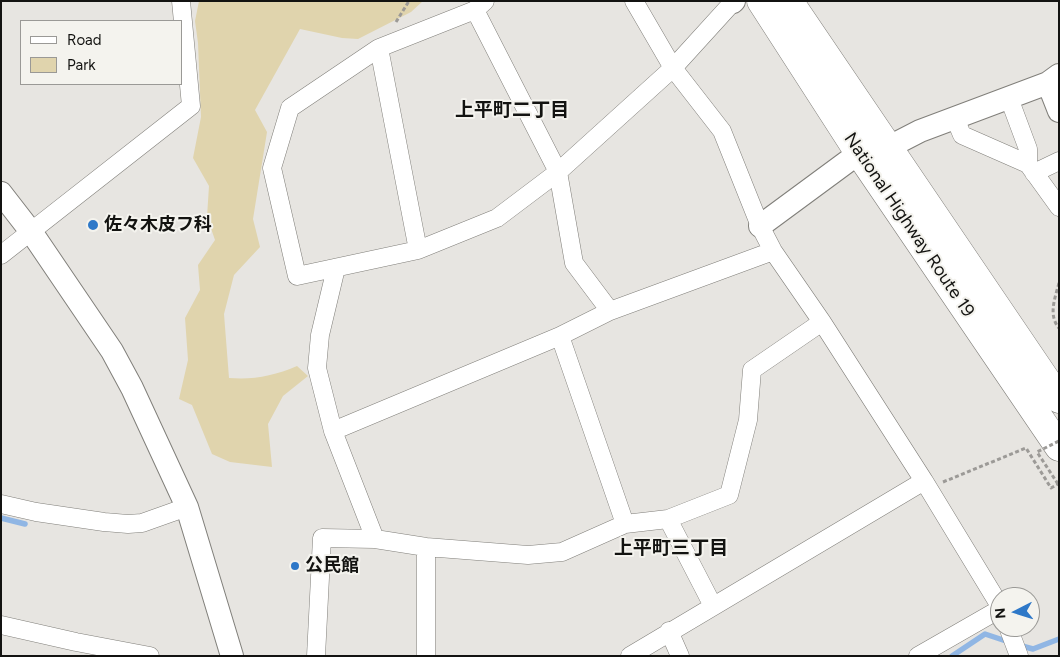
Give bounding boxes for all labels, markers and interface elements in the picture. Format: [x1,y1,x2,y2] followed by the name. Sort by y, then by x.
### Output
[20,20,182,85] legend
[67,31,102,49] text: Road
[67,56,96,74] text: Park
[455,99,569,121] district label: 上平町二丁目
[839,129,979,321] street label: National Highway Route 19
[104,214,212,236] place label: 佐々木皮フ科
[86,218,100,232] marker: 佐々木皮フ科
[614,537,728,559] district label: 上平町三丁目
[305,555,359,577] place label: 公民館
[289,560,301,572] marker: 公民館
[990,587,1040,637] north arrow
[992,607,1009,619] text: N

